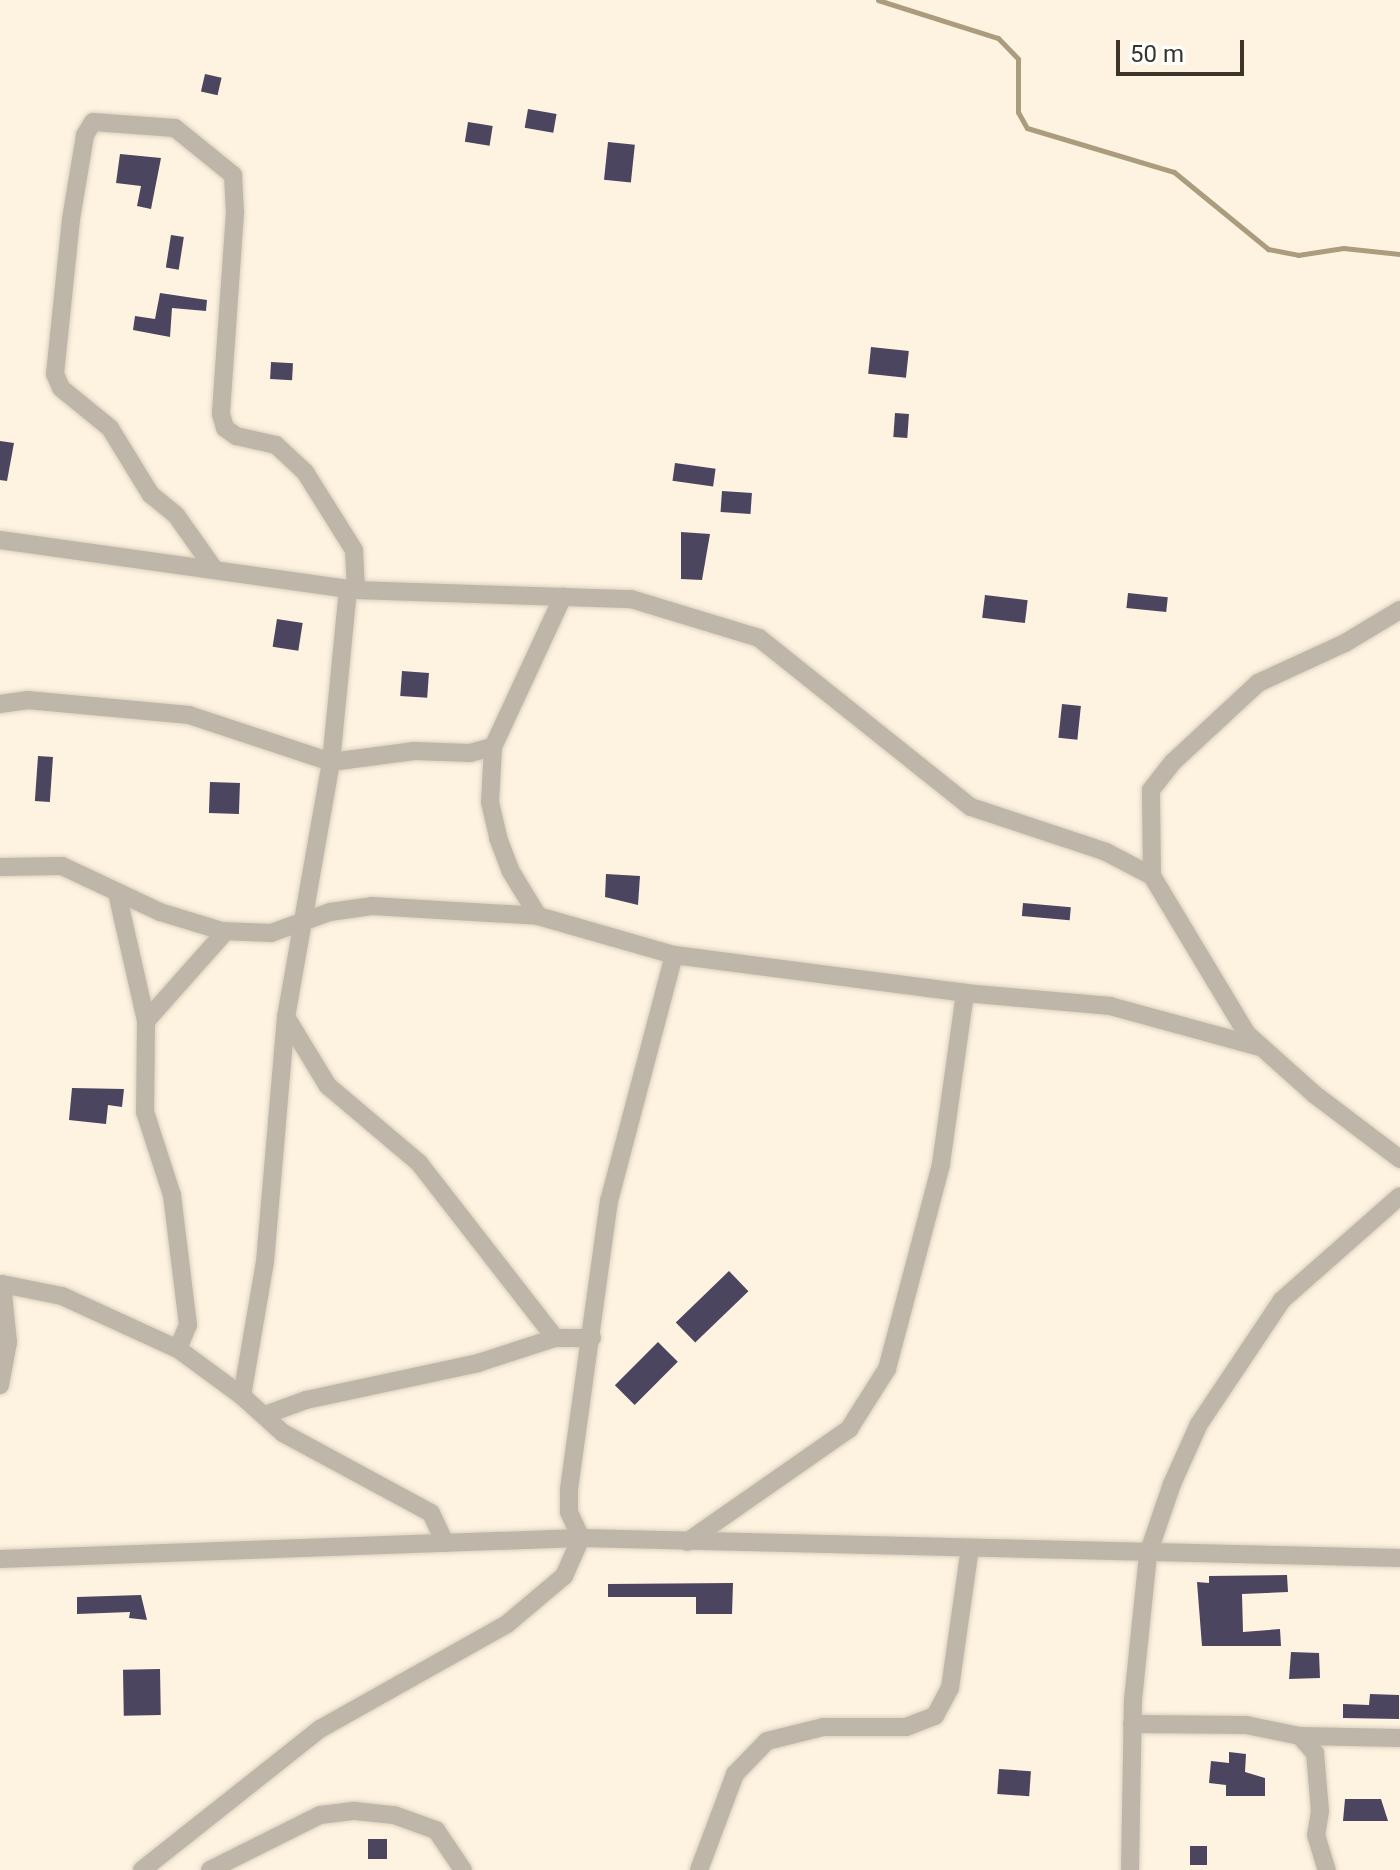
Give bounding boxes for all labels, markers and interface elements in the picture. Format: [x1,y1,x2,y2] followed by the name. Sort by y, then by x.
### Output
[1120,24,1248,74] scale bar
[1130,40,1184,68] text: 50 m

